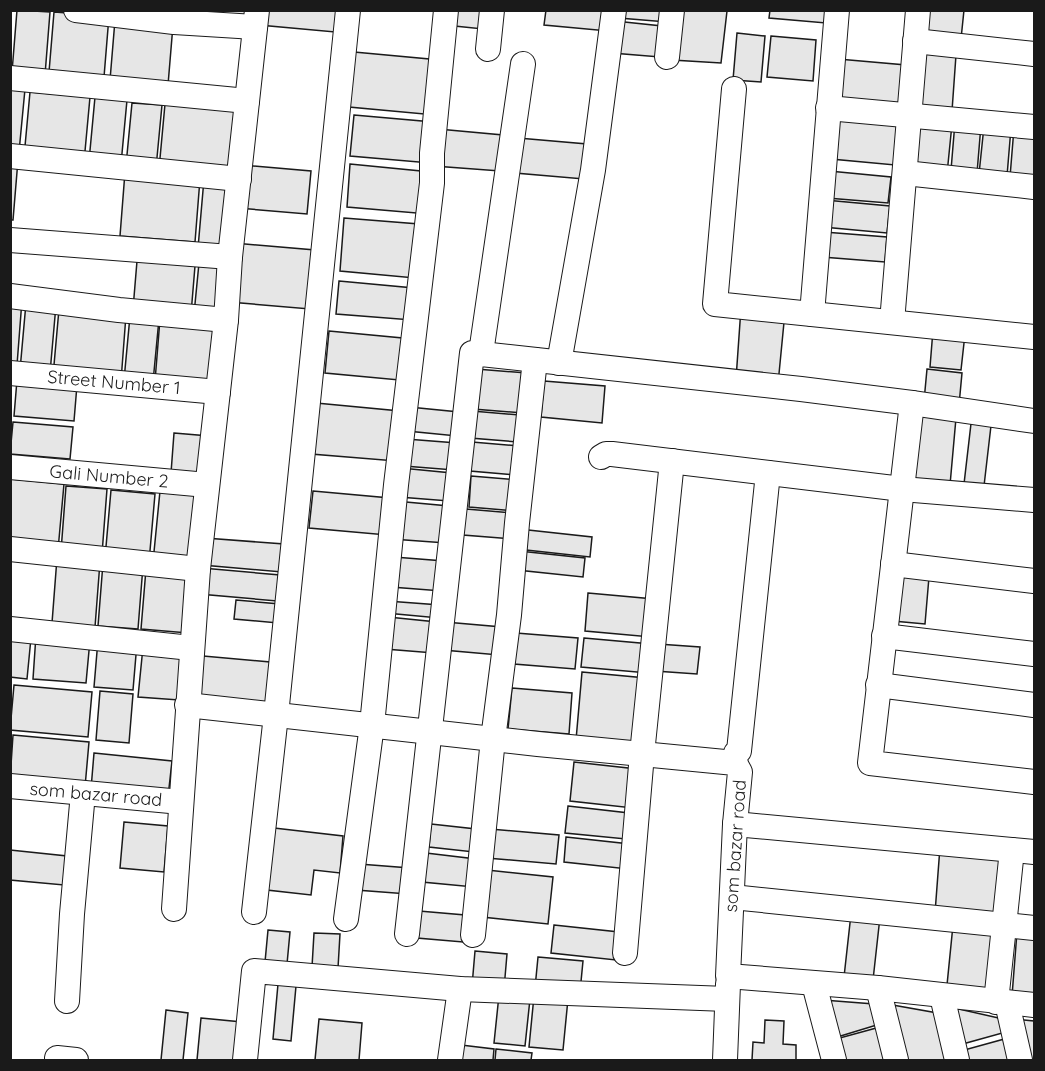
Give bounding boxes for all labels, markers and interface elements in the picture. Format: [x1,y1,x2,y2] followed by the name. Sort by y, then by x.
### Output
[47,365,181,399] street label: Street Number 1
[49,459,169,493] street label: Gali Number 2
[29,777,163,811] street label: som bazar road
[719,779,751,913] street label: som bazar road

